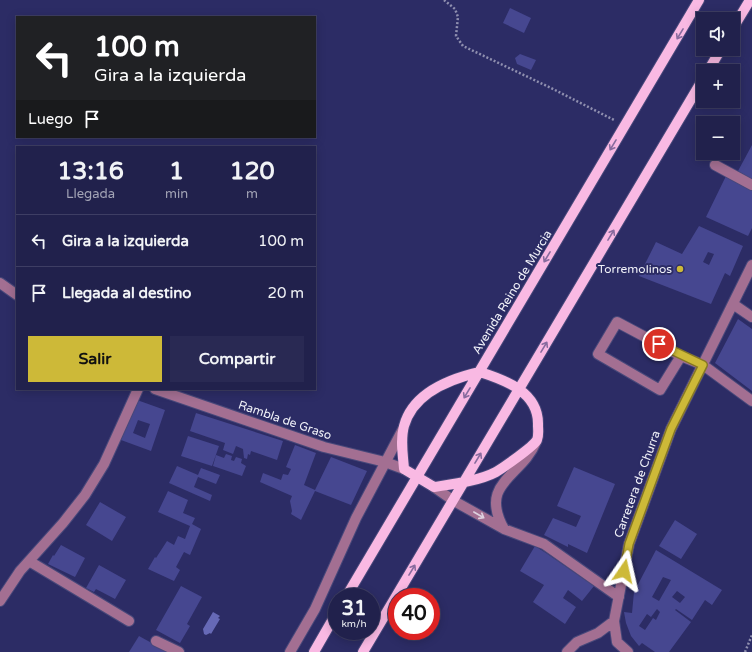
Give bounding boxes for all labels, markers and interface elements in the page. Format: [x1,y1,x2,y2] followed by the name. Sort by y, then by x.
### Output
[696,12,740,160] map controls
[696,12,740,56] button: sound
[675,28,683,40] one-way arrow
[94,30,180,64] text: 100 m
[28,32,80,84] icon: left
[94,64,246,86] text: Gira a la izquierda
[696,64,740,108] button: +
[81,108,103,130] icon: arrive
[28,110,73,128] text: Luego
[696,116,740,160] button: −
[609,139,617,151] one-way arrow
[57,157,124,186] text: 13:16
[169,157,184,186] text: 1
[229,157,275,186] text: 120
[66,186,115,202] text: Llegada
[165,186,188,202] text: min
[246,186,258,202] text: m
[469,227,555,357] street label: Avenida Reino de Murcia
[607,229,615,241] one-way arrow
[28,230,50,252] icon: left
[62,232,189,250] text: Gira a la izquierda
[258,232,304,250] text: 100 m
[543,251,551,263] one-way arrow
[598,262,672,276] place label: Torremolinos
[675,264,685,274] marker: Torremolinos
[28,282,50,304] icon: arrive
[62,284,191,302] text: Llegada al destino
[267,284,304,302] text: 20 m
[642,327,676,361] pin
[648,333,670,355] icon: arrive
[28,336,162,382] button: Salir
[170,336,304,382] button: Compartir
[541,341,549,353] one-way arrow
[462,387,470,399] one-way arrow
[237,397,333,443] street label: Rambla de Graso
[611,429,663,539] street label: Carretera de Churra
[474,453,482,464] one-way arrow
[473,511,485,519] one-way arrow
[603,550,645,592] position arrow
[408,565,416,576] one-way arrow
[388,588,440,640] speed limit sign: 40
[341,597,367,621] text: 31
[341,618,367,630] text: km/h

